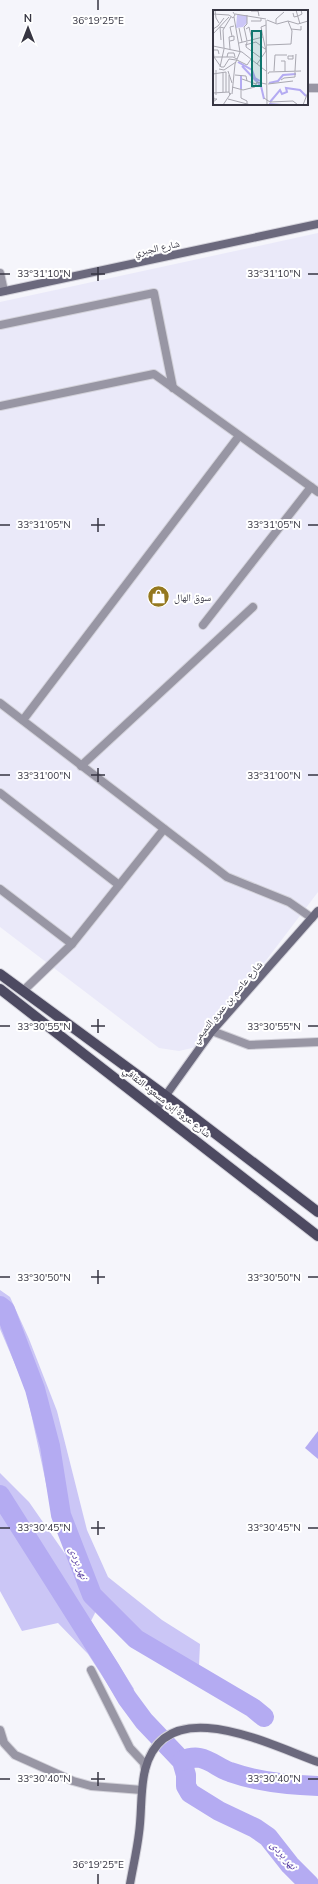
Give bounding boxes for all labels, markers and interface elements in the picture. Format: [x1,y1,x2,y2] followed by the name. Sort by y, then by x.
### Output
[8,8,48,48] north arrow
[213,10,308,105] inset map
[24,11,32,25] text: N
[72,14,124,27] text: 36°19'25"E
[133,237,182,261] street label: شارع الجبري
[17,267,71,280] text: 33°31'10"N
[247,267,301,280] text: 33°31'10"N
[17,518,71,531] text: 33°31'05"N
[247,518,301,531] text: 33°31'05"N
[146,584,172,610] shop icon: سوق الهال
[174,591,212,604] place label: سوق الهال
[17,769,71,782] text: 33°31'00"N
[247,769,301,782] text: 33°31'00"N
[189,958,267,1047] street label: شارع عاصم بن عمرو التميمي
[17,1020,71,1033] text: 33°30'55"N
[247,1020,301,1033] text: 33°30'55"N
[119,1064,214,1142] street label: شارع عروة إبن مسعود الثقافي
[17,1271,71,1284] text: 33°30'50"N
[247,1271,301,1284] text: 33°30'50"N
[17,1521,71,1534] text: 33°30'45"N
[247,1521,301,1534] text: 33°30'45"N
[66,1545,92,1583] water label: نهر بردى
[17,1772,71,1785] text: 33°30'40"N
[247,1772,301,1785] text: 33°30'40"N
[268,1838,301,1873] water label: نهر بردى
[72,1858,124,1871] text: 36°19'25"E

